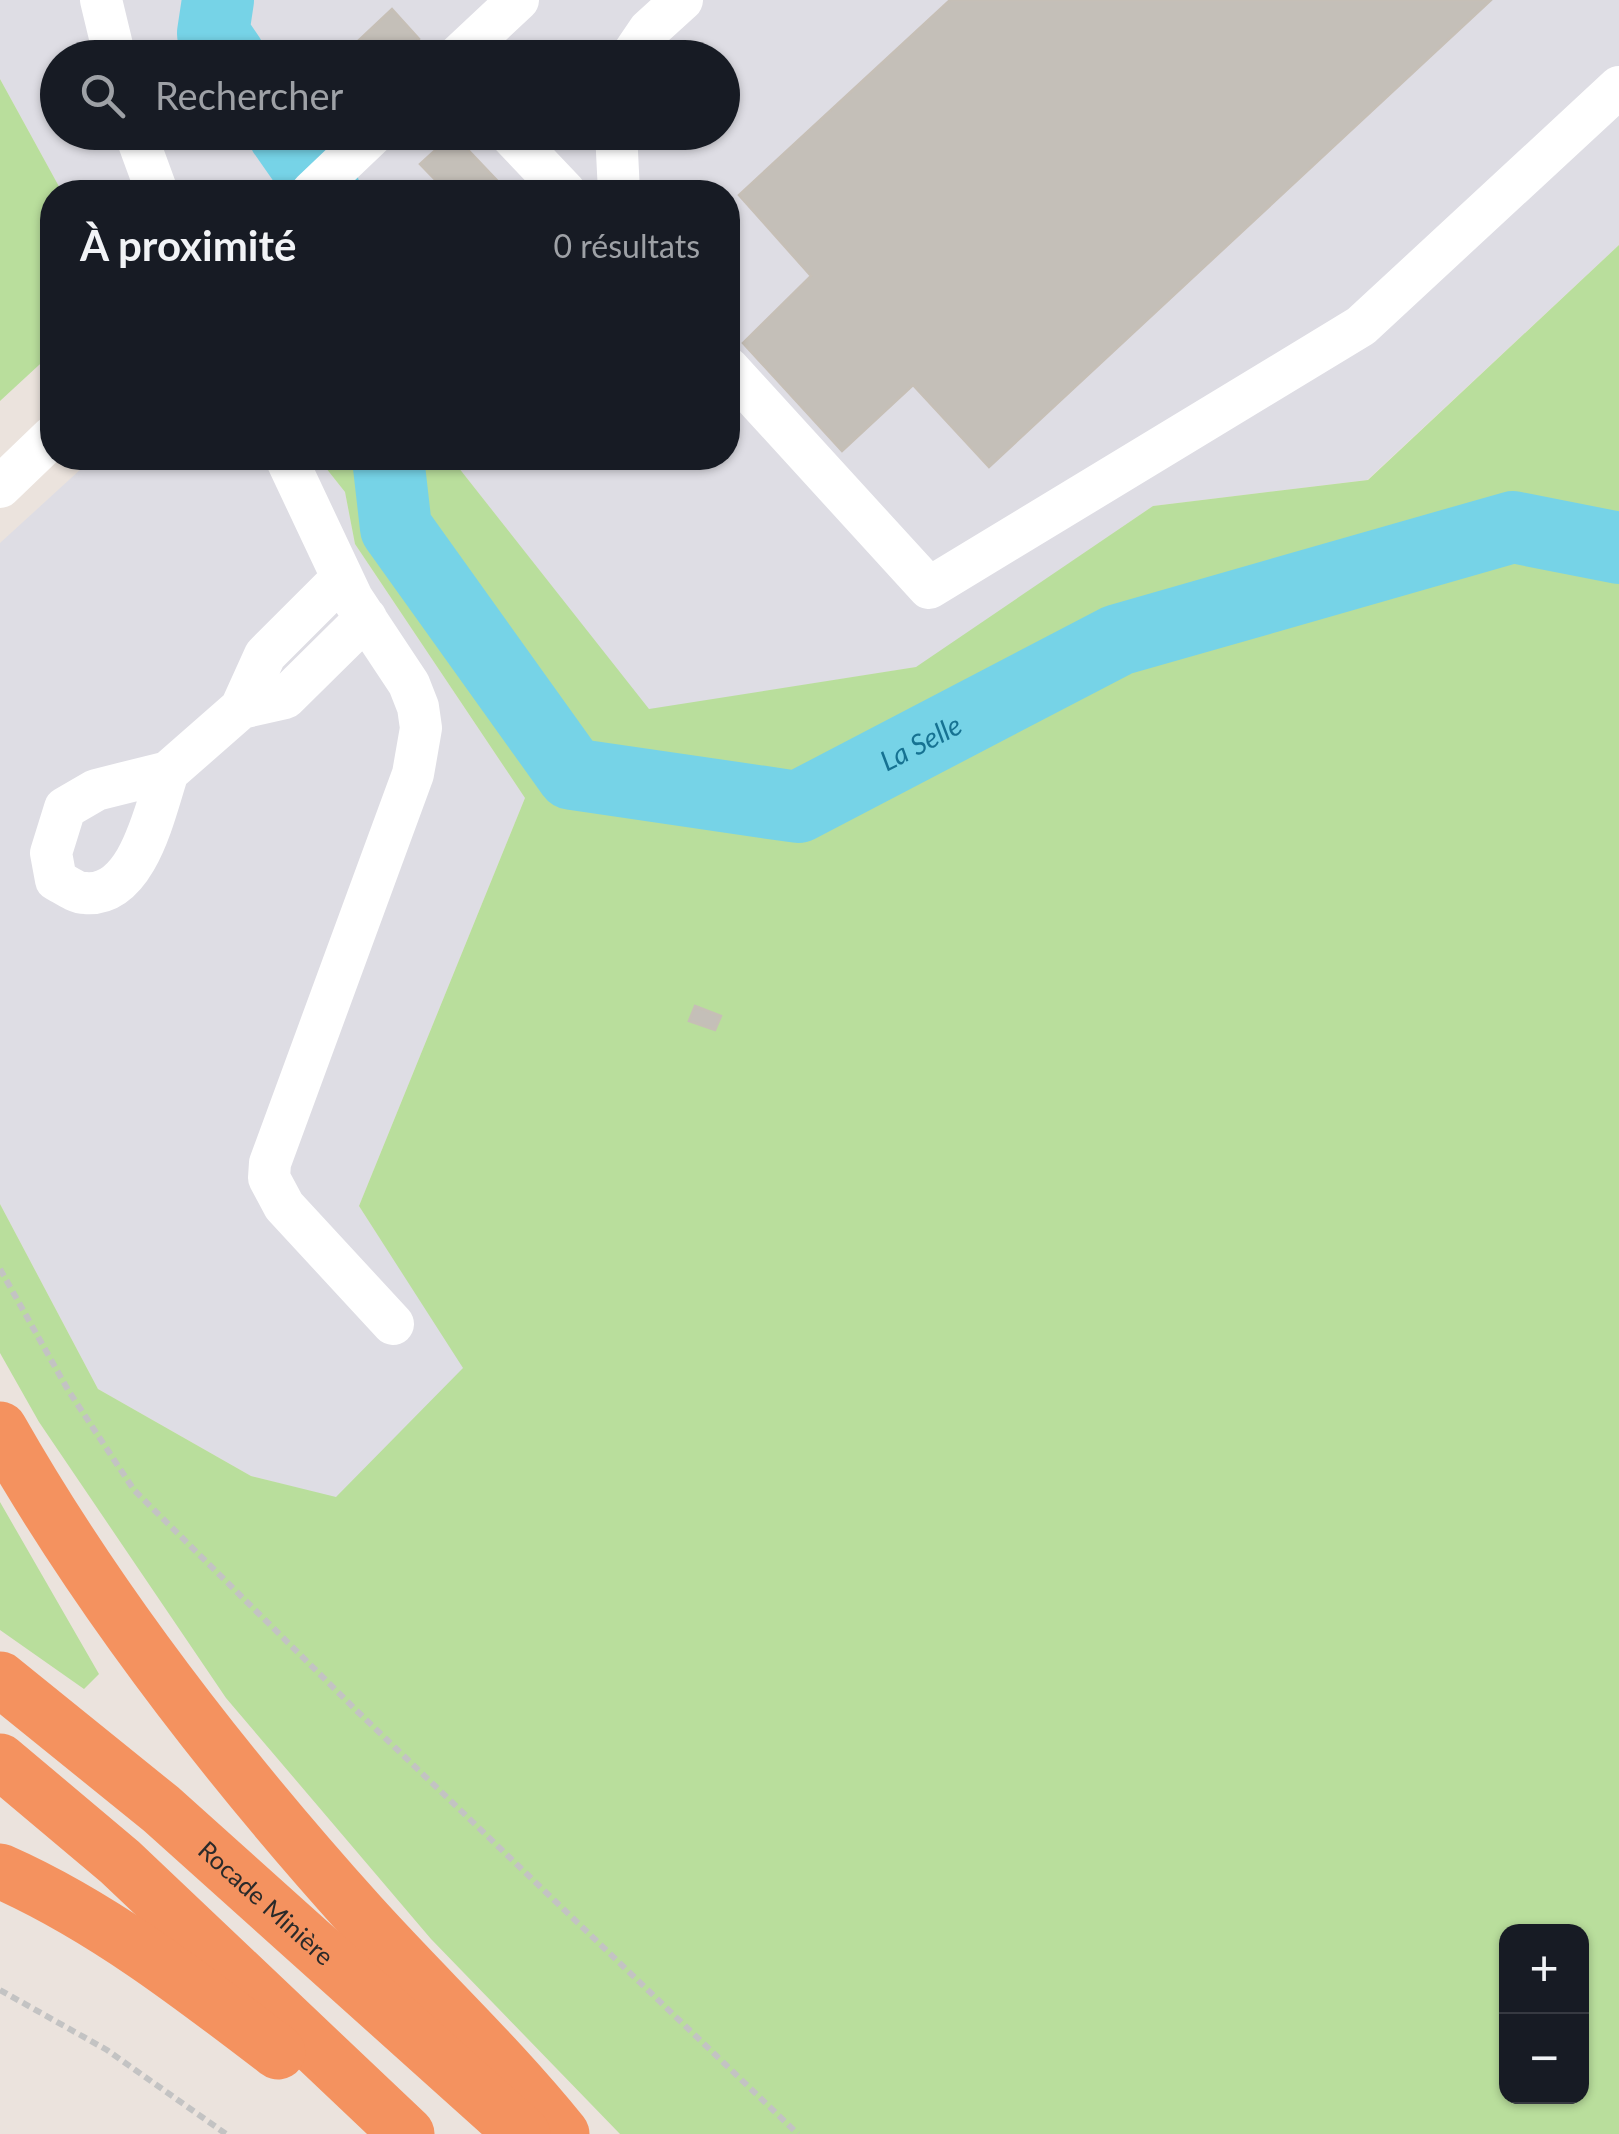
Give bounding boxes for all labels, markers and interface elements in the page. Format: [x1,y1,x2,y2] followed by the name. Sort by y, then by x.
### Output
[40,40,740,150] search box
[75,68,130,123] icon: search
[155,72,343,118] text: Rechercher
[80,220,296,270] text: À proximité
[554,226,700,265] text: 0 résultats
[874,707,967,777] water label: La Selle
[193,1834,340,1971] street label: Rocade Minière
[1499,1924,1589,2104] map controls
[1499,1924,1589,2014] button: +
[1499,2014,1589,2104] button: −

